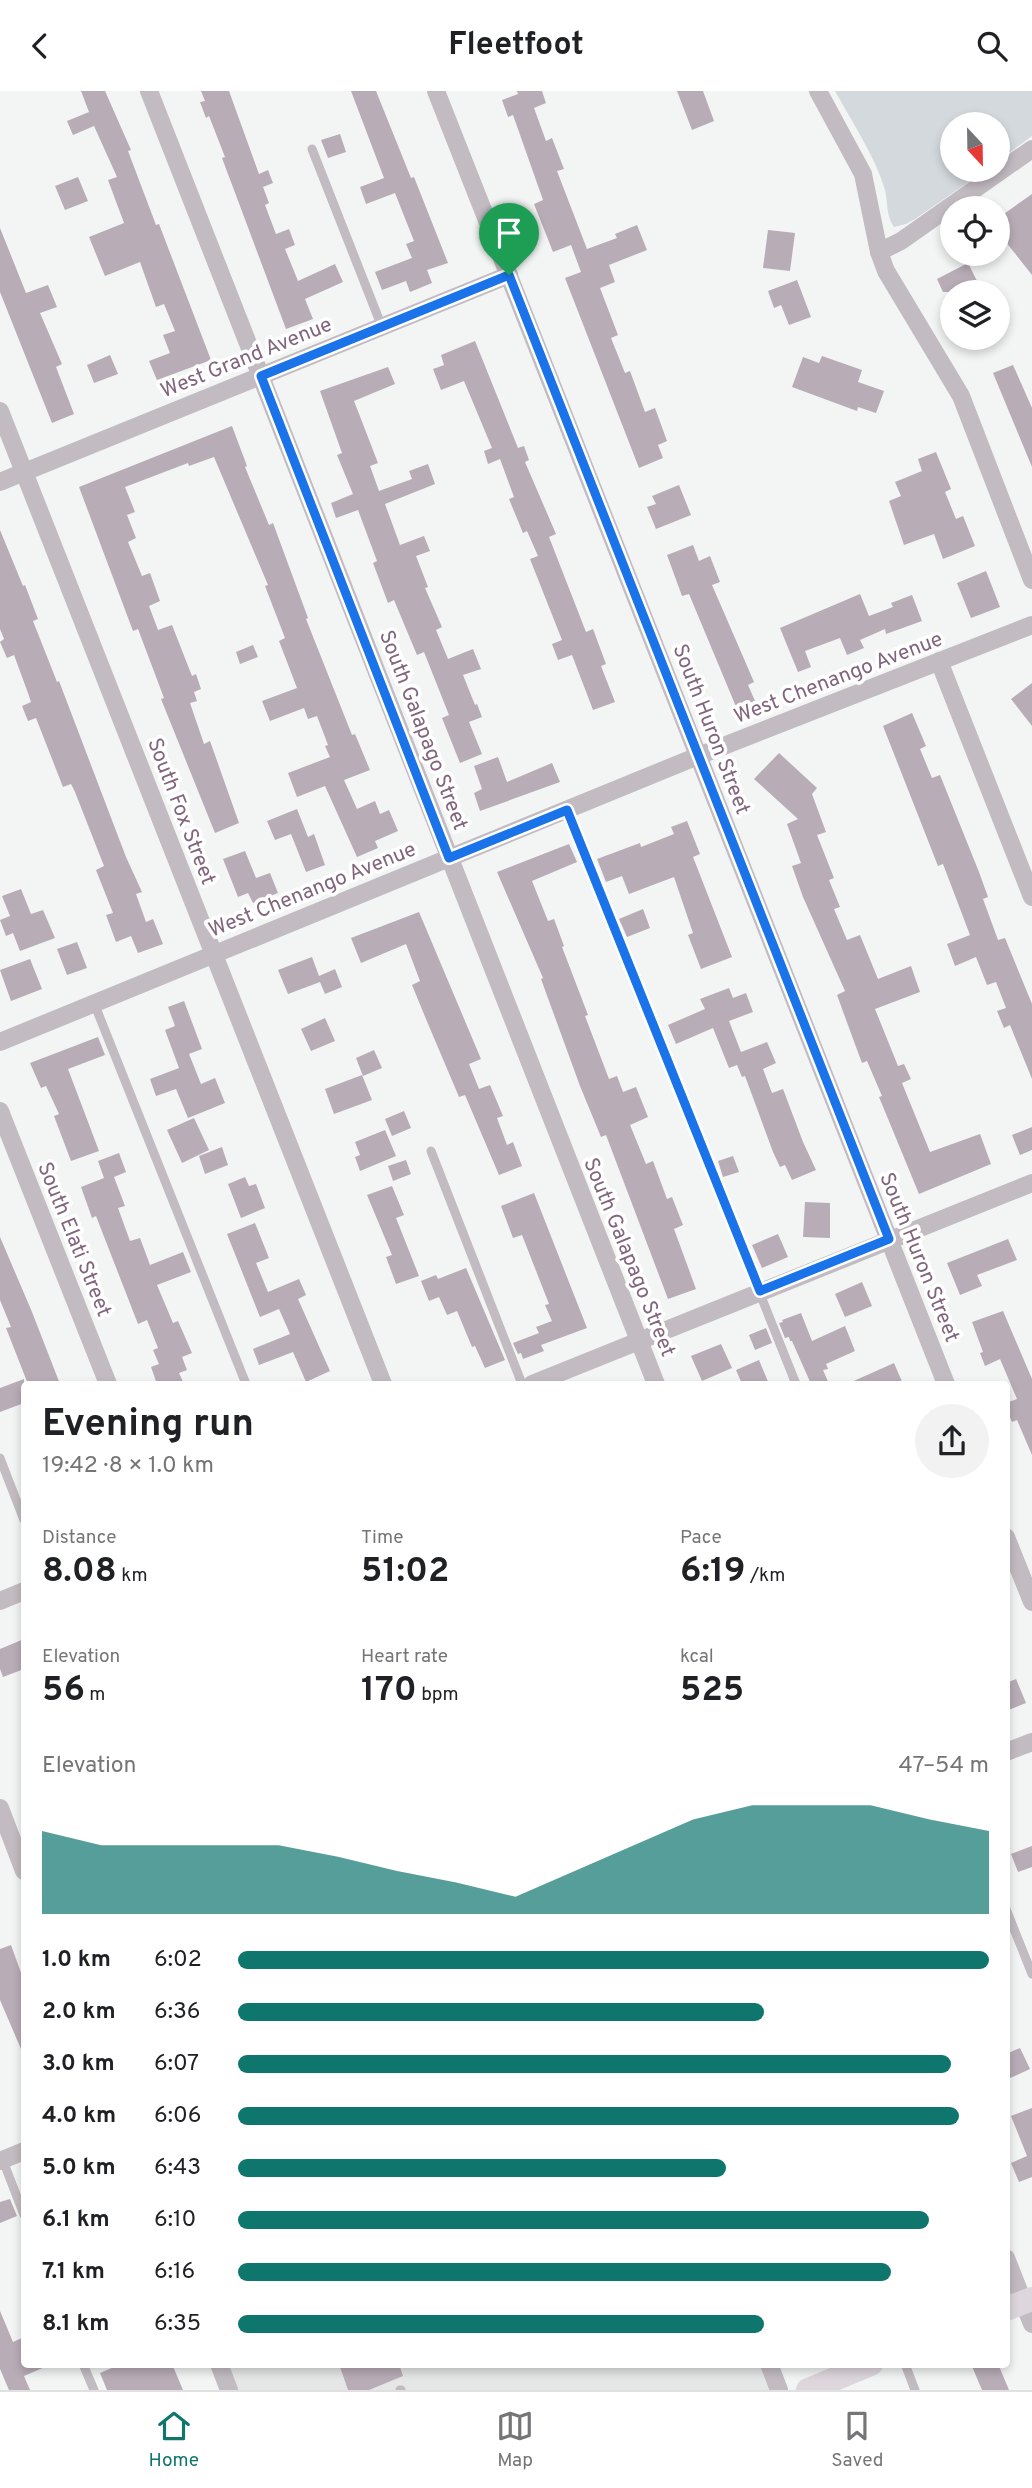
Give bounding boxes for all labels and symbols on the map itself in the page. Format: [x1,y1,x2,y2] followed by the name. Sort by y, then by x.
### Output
[940,112,1010,182] north arrow
[479,203,539,275] pin
[157,312,336,405] street label: West Grand Avenue
[730,626,947,731] street label: West Chenango Avenue
[372,627,473,834] street label: South Galapago Street
[666,640,756,819] street label: South Huron Street
[140,734,221,889] street label: South Fox Street
[205,836,420,944] street label: West Chenango Avenue
[576,1154,681,1361] street label: South Galapago Street
[30,1158,117,1321] street label: South Elati Street
[872,1169,965,1346] street label: South Huron Street

